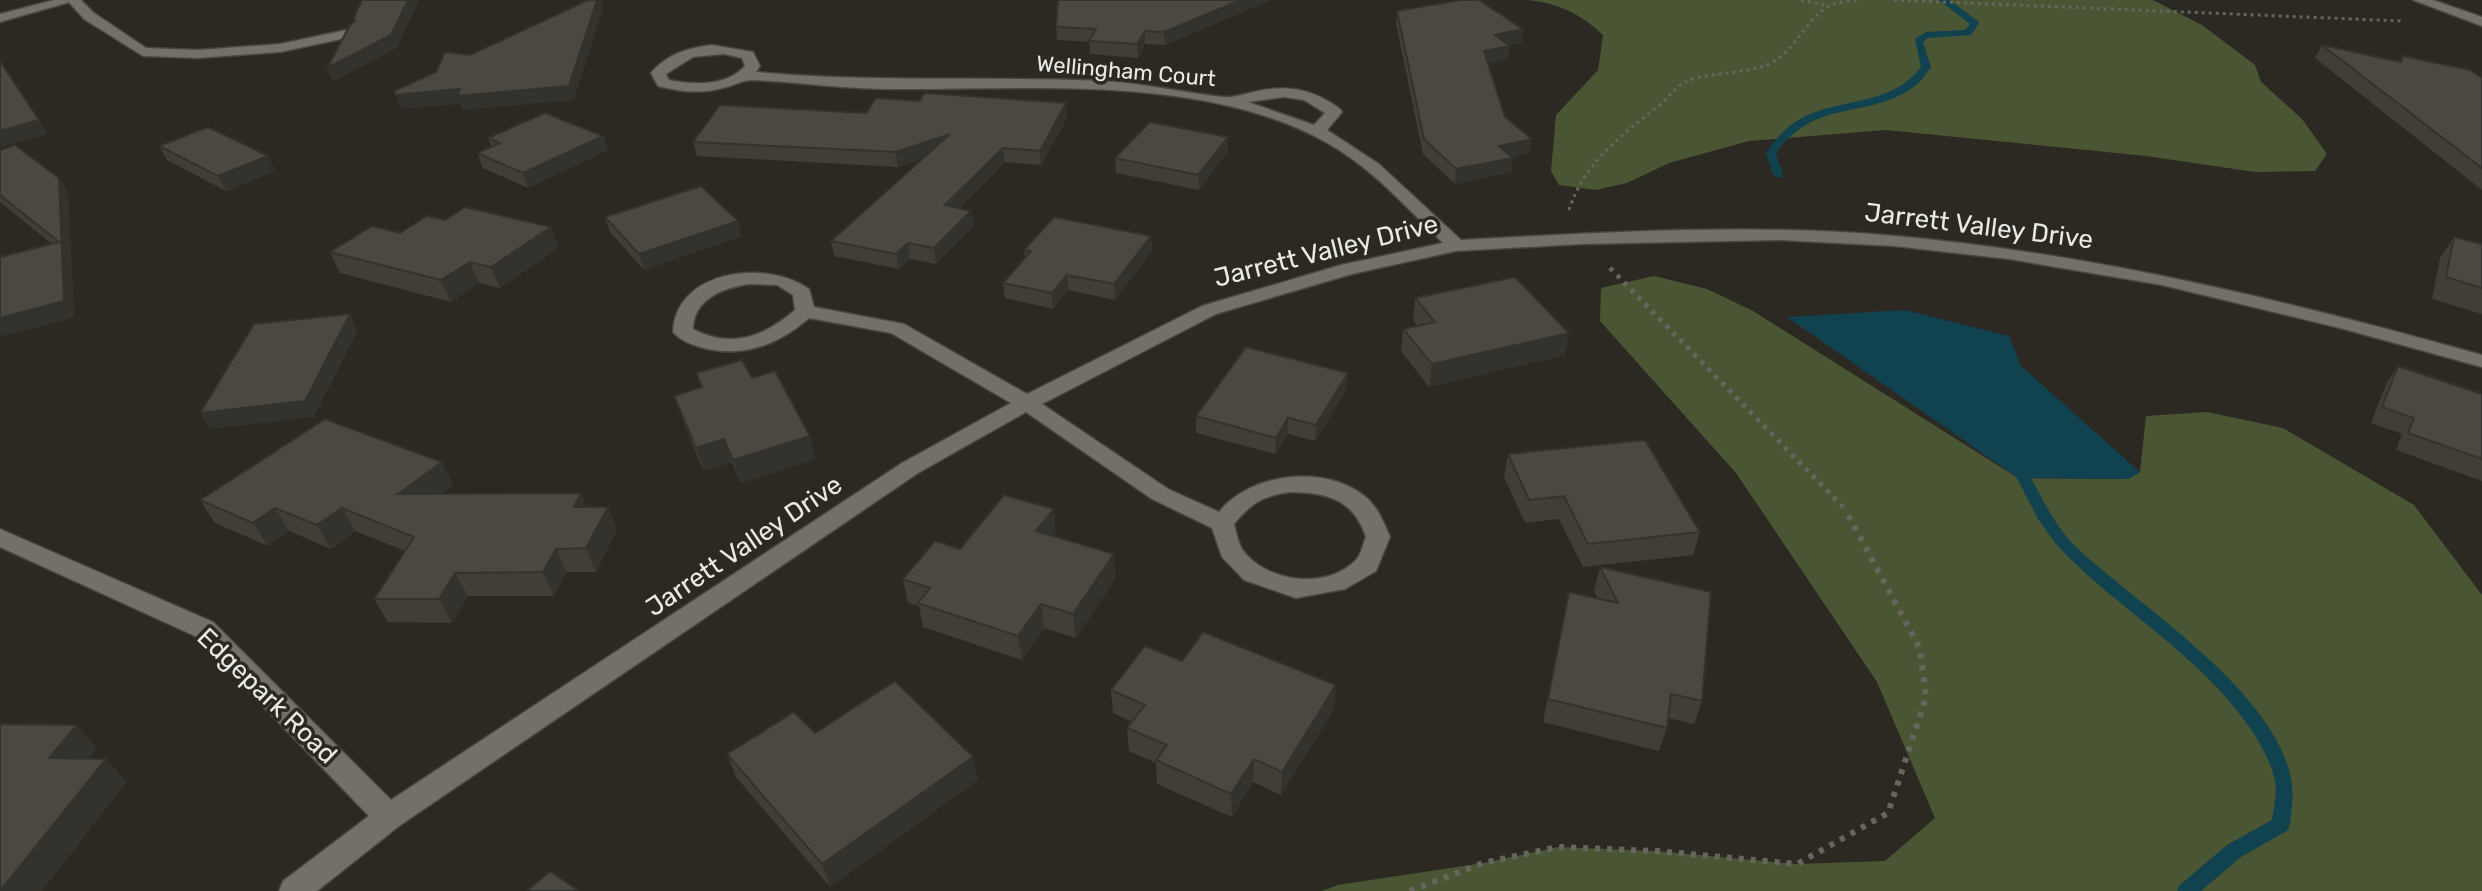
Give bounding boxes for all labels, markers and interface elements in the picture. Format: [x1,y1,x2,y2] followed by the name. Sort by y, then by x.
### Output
[1035,50,1217,92] street label: Wellingham Court
[1863,197,2095,255] street label: Jarrett Valley Drive
[1211,208,1441,294] street label: Jarrett Valley Drive
[640,469,848,623] street label: Jarrett Valley Drive
[191,622,343,770] street label: Edgepark Road

